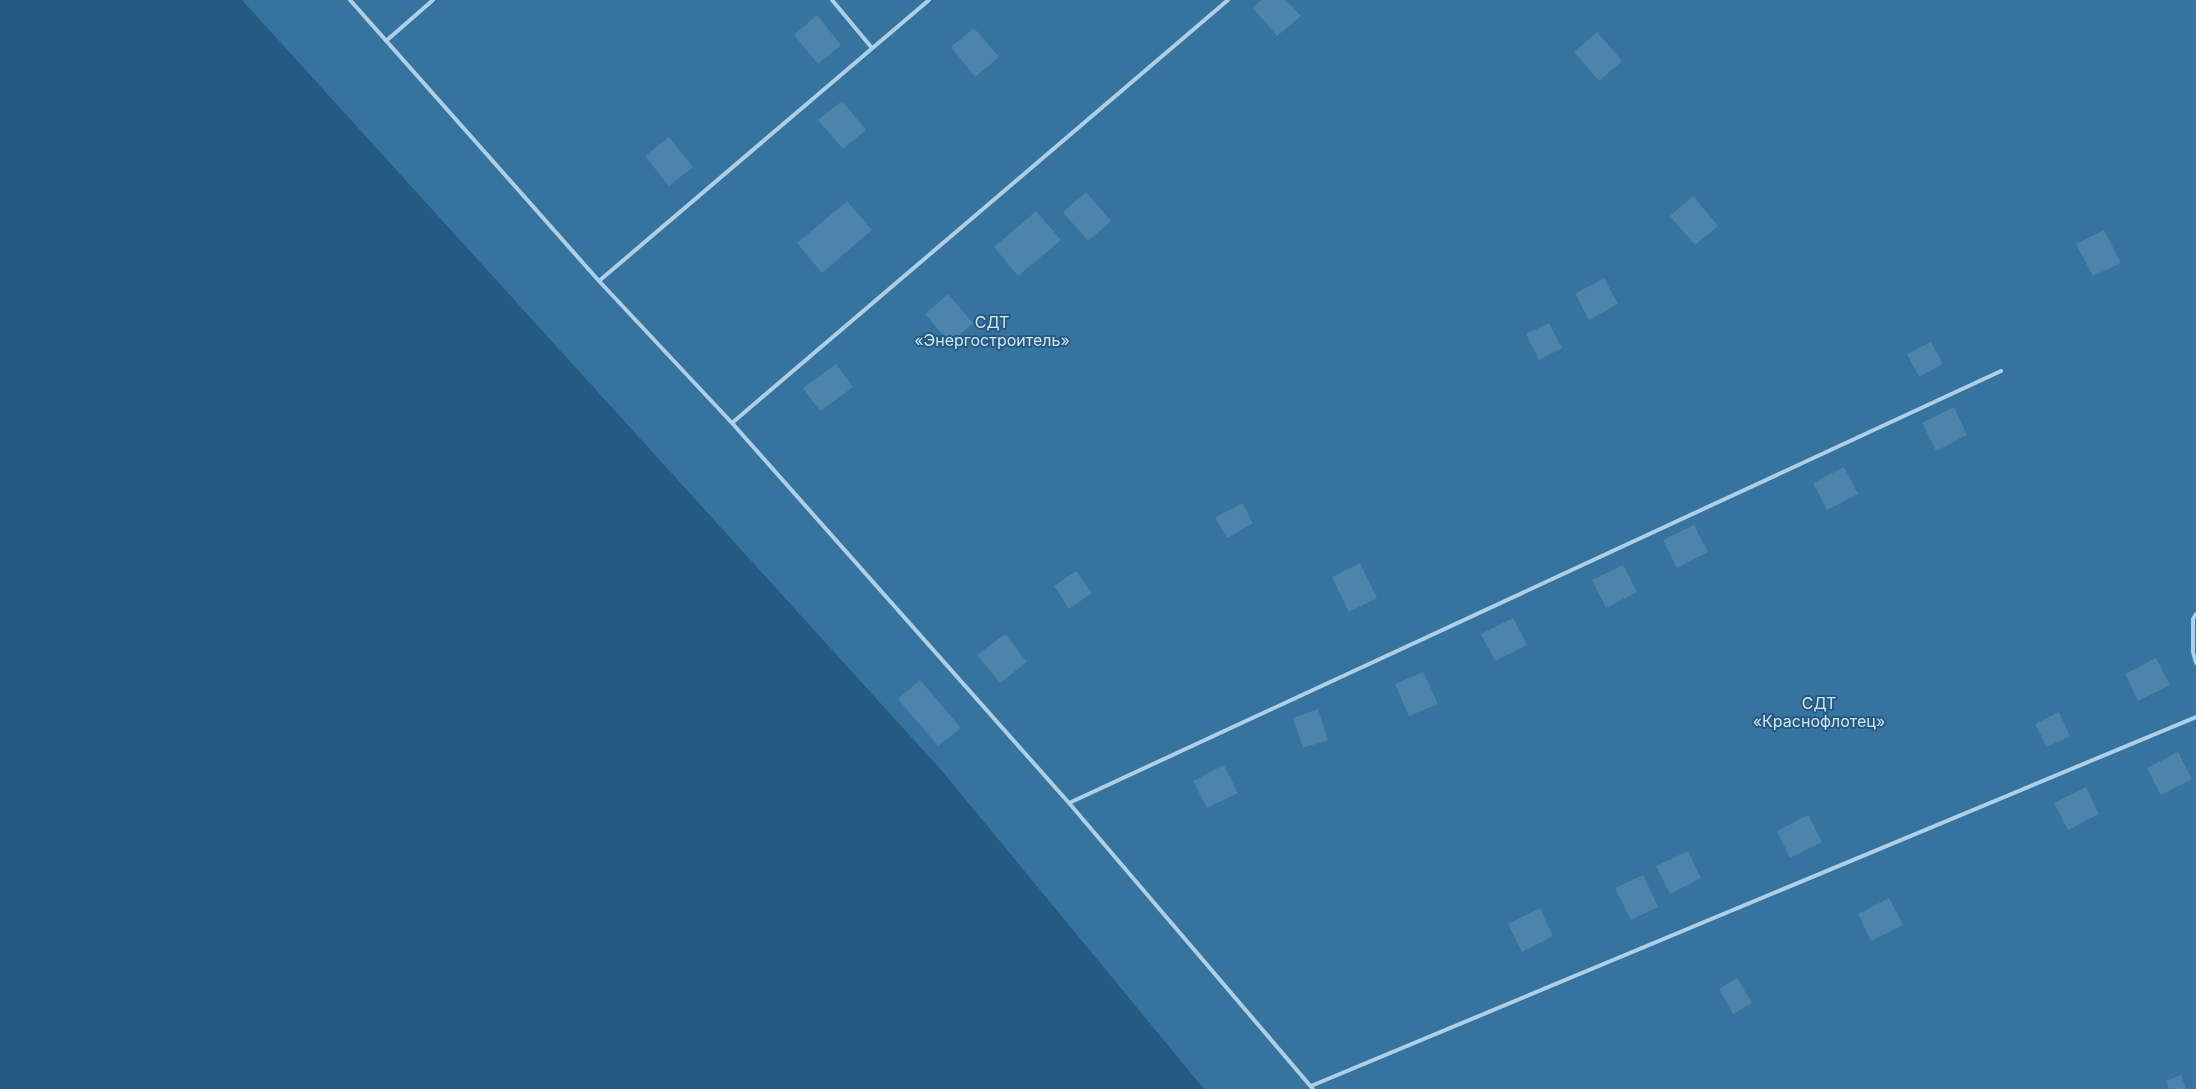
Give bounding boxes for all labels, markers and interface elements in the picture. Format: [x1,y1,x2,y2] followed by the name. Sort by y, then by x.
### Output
[914,312,1070,350] park label: СДТ «Энергостроитель»
[1753,693,1885,731] park label: СДТ «Краснофлотец»

